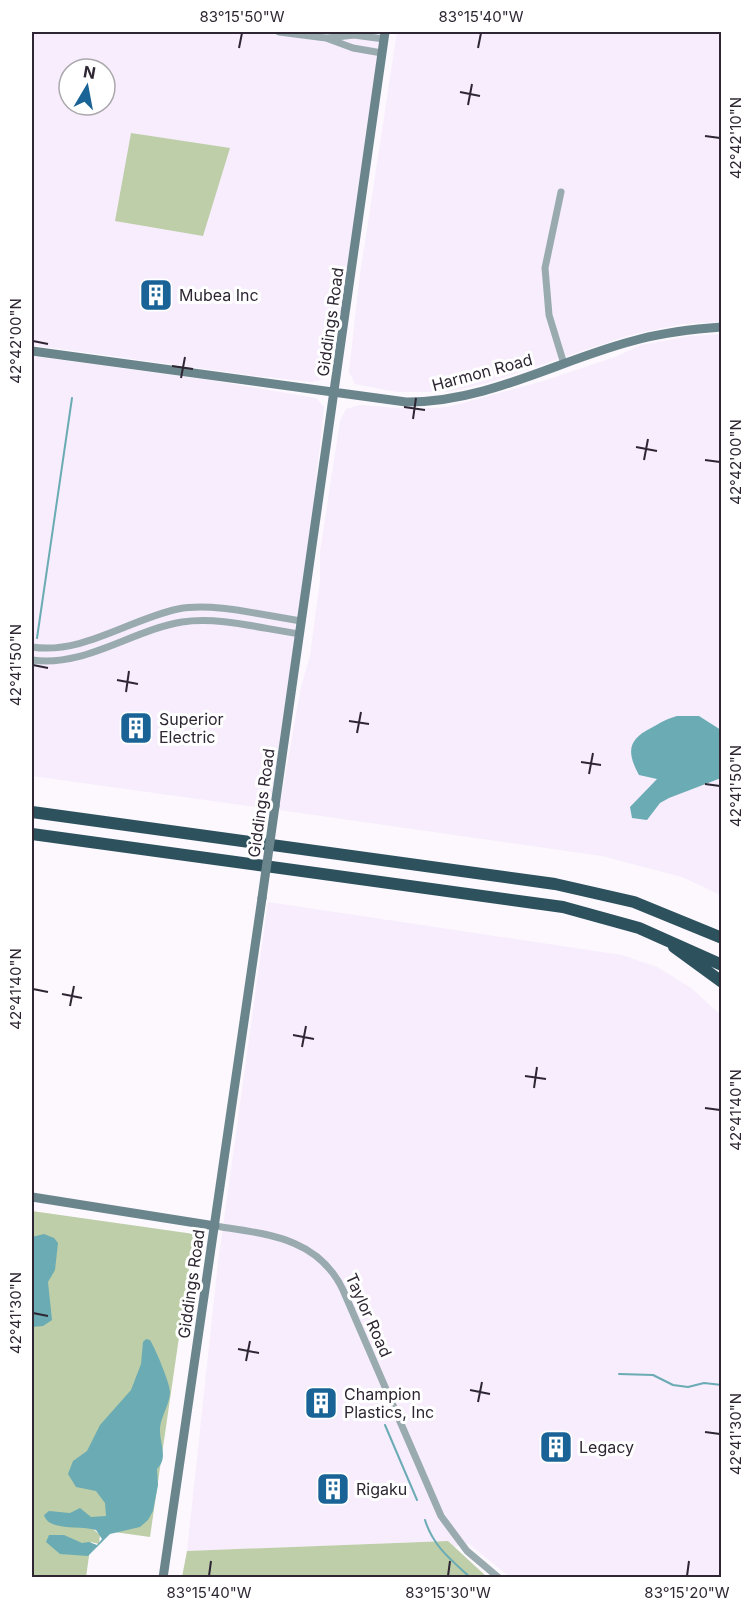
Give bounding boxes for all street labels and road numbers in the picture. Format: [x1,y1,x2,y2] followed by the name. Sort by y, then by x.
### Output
[312,266,348,378] street label: Giddings Road
[430,349,534,395] street label: Harmon Road
[243,747,279,859] street label: Giddings Road
[173,1228,209,1340] street label: Giddings Road
[342,1270,396,1360] street label: Taylor Road

